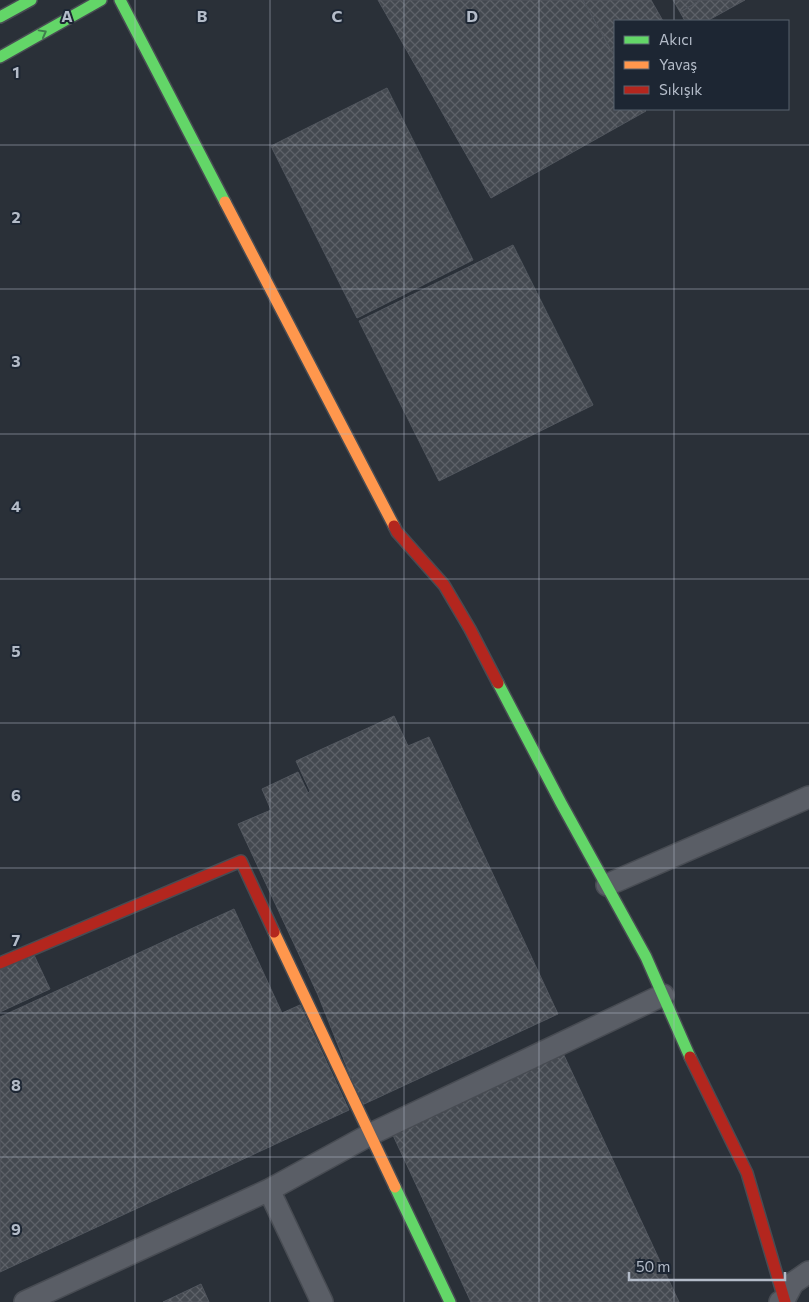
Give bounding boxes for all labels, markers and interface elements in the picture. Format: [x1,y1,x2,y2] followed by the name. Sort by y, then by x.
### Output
[61,6,73,25] text: A
[197,6,208,25] text: B
[332,6,343,25] text: C
[466,6,478,25] text: D
[614,20,789,110] legend
[37,29,46,39] one-way arrow
[659,30,693,48] text: Akıcı
[659,55,697,73] text: Yavaş
[12,62,20,81] text: 1
[659,80,702,98] text: Sıkışık
[11,207,21,226] text: 2
[11,351,21,370] text: 3
[11,496,21,515] text: 4
[11,641,21,660] text: 5
[11,785,21,804] text: 6
[12,930,21,949] text: 7
[11,1075,21,1094] text: 8
[11,1219,21,1238] text: 9
[629,1250,785,1282] scale bar
[636,1257,670,1275] text: 50 m

